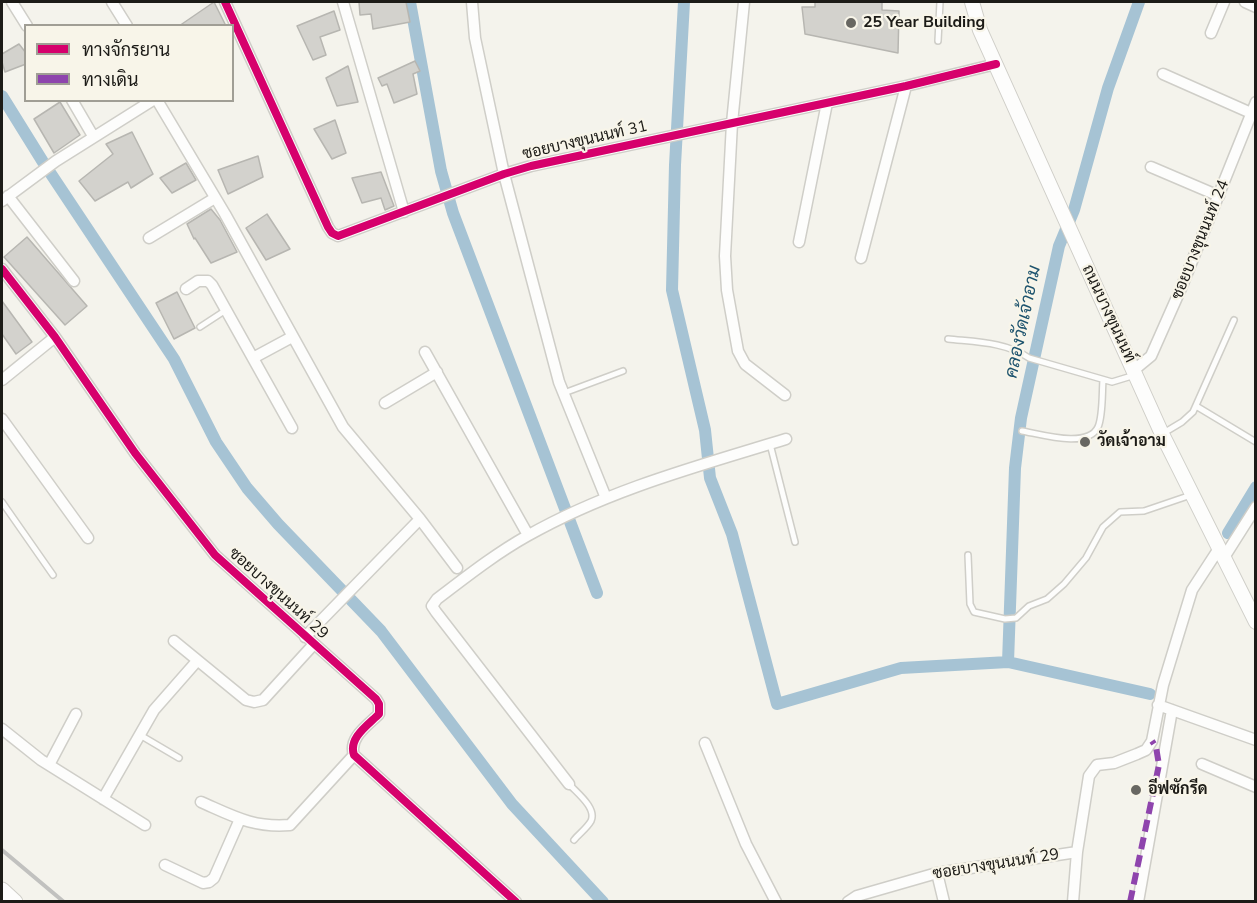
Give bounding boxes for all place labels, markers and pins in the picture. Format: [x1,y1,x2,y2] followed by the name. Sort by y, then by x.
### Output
[863,13,985,33] place label: 25 Year Building
[844,16,858,30] marker: 25 Year Building
[1097,432,1166,452] place label: วัดเจ้าอาม
[1078,435,1092,449] marker: วัดเจ้าอาม
[1148,780,1207,800] place label: อีฟซักรีด
[1129,783,1143,797] marker: อีฟซักรีด

